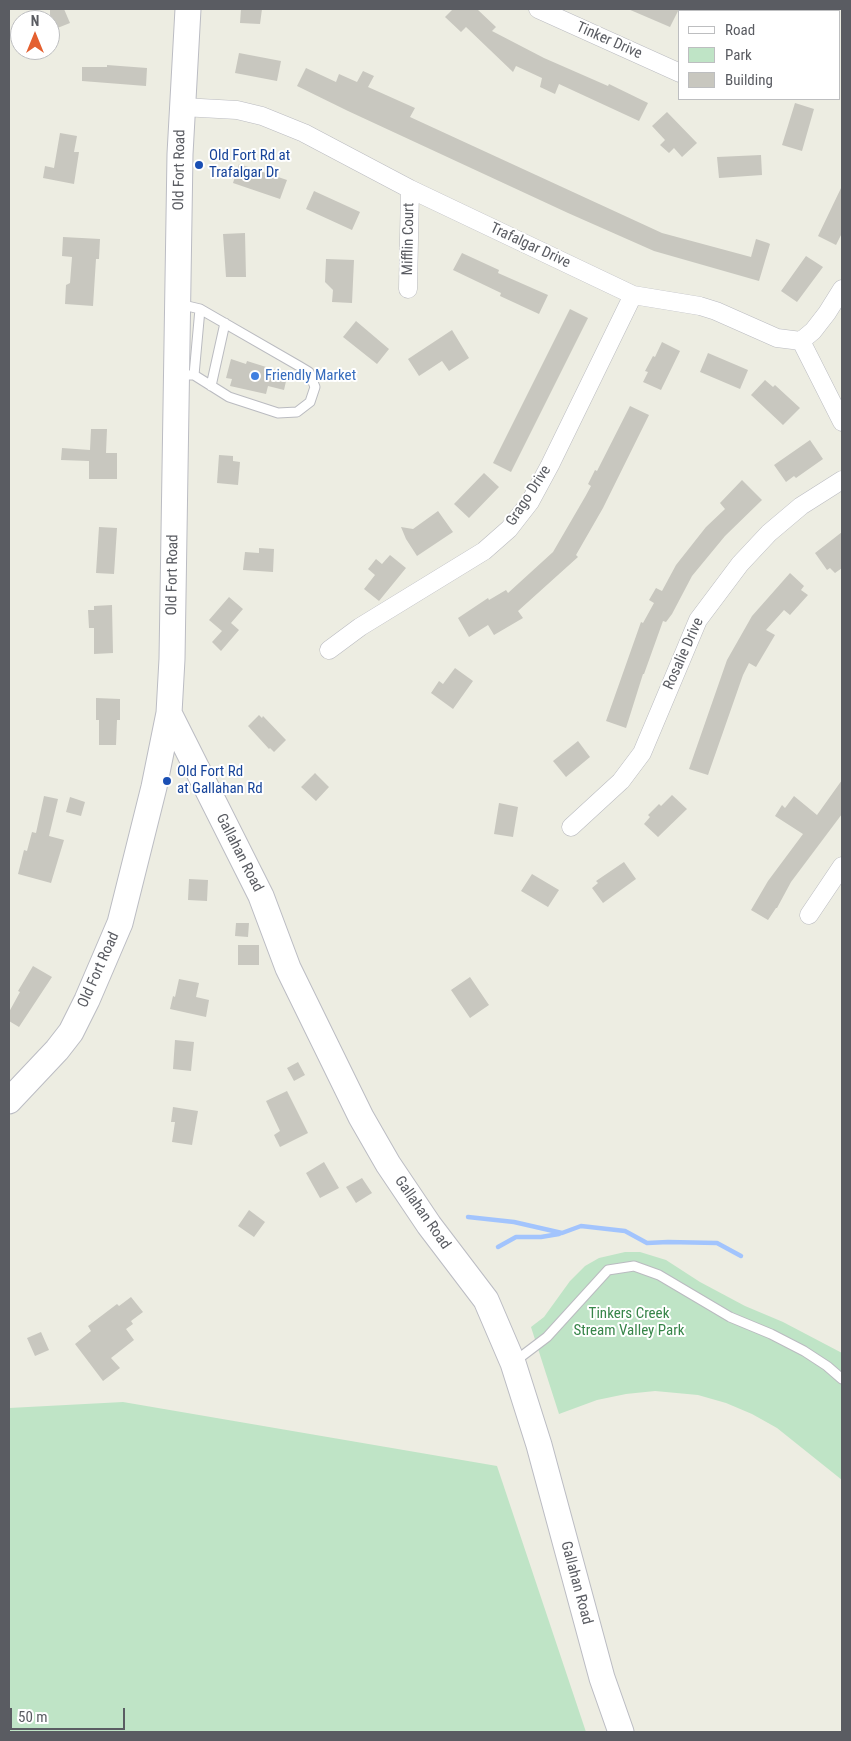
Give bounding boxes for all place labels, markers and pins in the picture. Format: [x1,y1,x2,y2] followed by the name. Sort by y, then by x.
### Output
[209,147,290,182] place label: Old Fort Rd at Trafalgar Dr
[193,159,205,171] marker: Old Fort Rd at Trafalgar Dr
[265,367,356,385] place label: Friendly Market
[249,370,261,382] marker: Friendly Market
[177,763,263,798] place label: Old Fort Rd at Gallahan Rd
[161,775,173,787] marker: Old Fort Rd at Gallahan Rd

